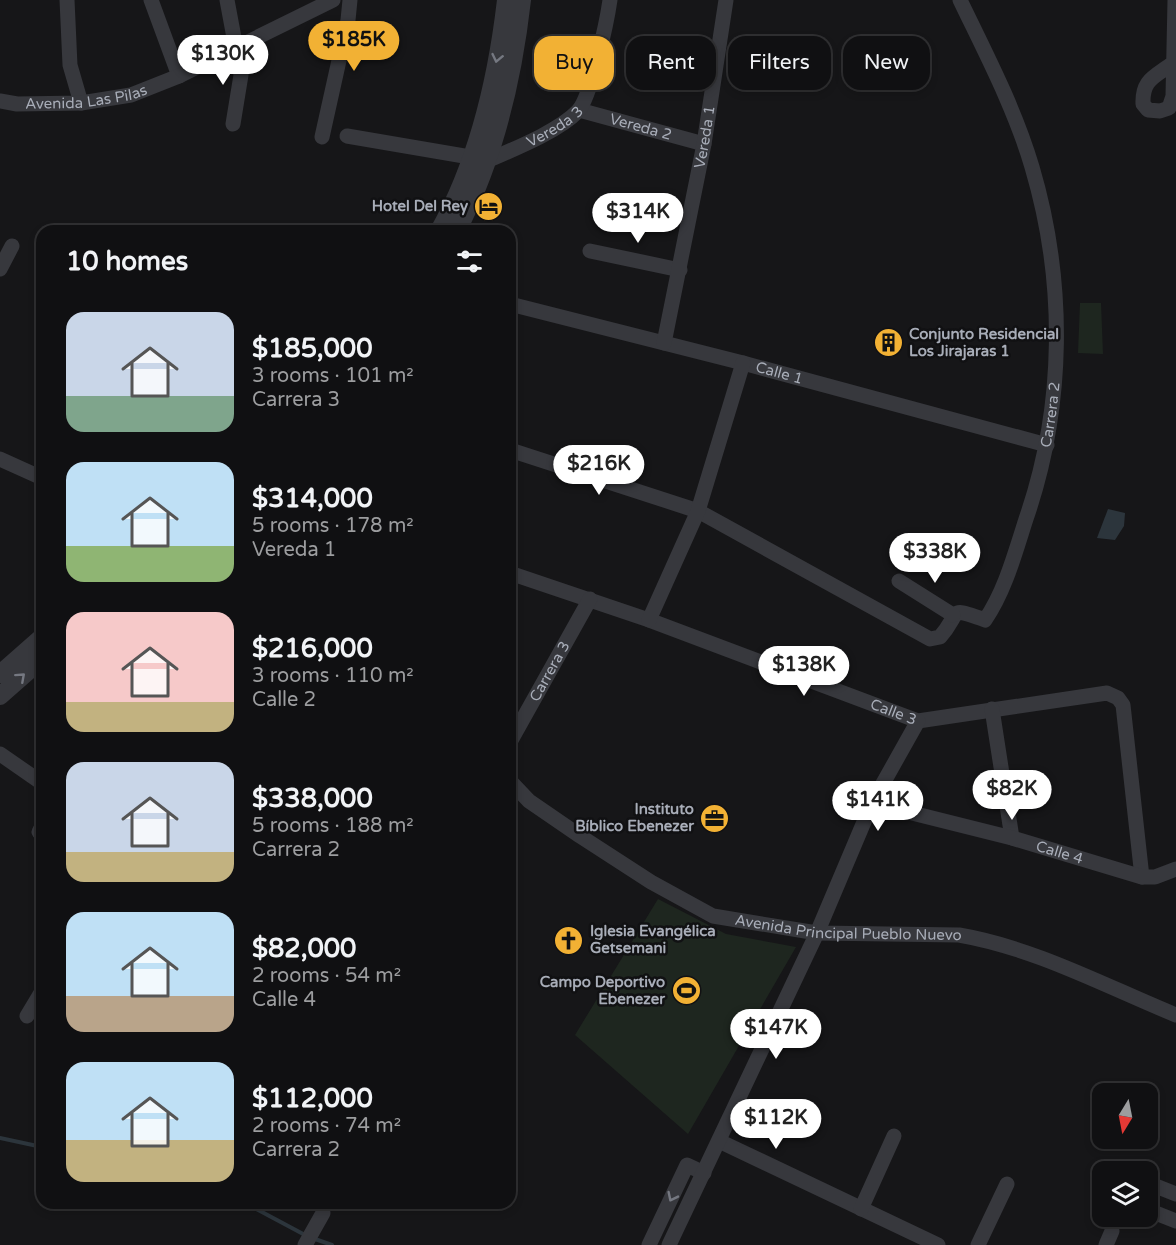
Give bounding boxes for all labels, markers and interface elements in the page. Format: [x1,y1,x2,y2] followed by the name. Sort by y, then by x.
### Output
[312,21,396,72] pin: $185K
[322,28,386,52] text: $185K
[181,35,265,86] pin: $130K
[534,36,614,90] chip: Buy
[626,36,716,90] chip: Rent
[728,36,831,90] chip: Filters
[843,36,930,90] chip: New
[191,42,255,66] text: $130K
[491,52,504,62] one-way arrow
[25,81,150,113] street label: Avenida Las Pilas
[524,102,587,151] street label: Vereda 3
[690,104,719,170] street label: Vereda 1
[608,110,674,144] street label: Vereda 2
[473,190,505,222] hotel icon: Hotel Del Rey
[596,193,680,244] pin: $314K
[372,197,468,216] place label: Hotel Del Rey
[606,200,670,224] text: $314K
[453,245,486,278] icon: filters
[66,246,188,277] text: 10 homes
[909,325,1059,361] place label: Conjunto Residencial Los Jirajaras 1
[872,327,904,359] building icon: Conjunto Residencial Los Jirajaras 1
[252,333,372,364] text: $185,000
[114,336,186,408] icon: home
[754,358,805,388] street label: Calle 1
[252,364,414,388] text: 3 rooms · 101 m²
[1037,381,1064,449] street label: Carrera 2
[252,388,340,412] text: Carrera 3
[557,445,641,496] pin: $216K
[567,452,631,476] text: $216K
[252,483,373,514] text: $314,000
[114,486,186,558] icon: home
[252,514,414,538] text: 5 rooms · 178 m²
[893,533,977,584] pin: $338K
[252,538,336,562] text: Vereda 1
[903,540,967,564] text: $338K
[252,633,373,664] text: $216,000
[114,636,186,708] icon: home
[526,638,574,705] street label: Carrera 3
[762,646,846,697] pin: $138K
[772,653,836,677] text: $138K
[252,664,414,688] text: 3 rooms · 110 m²
[14,673,25,684] one-way arrow
[252,688,316,712] text: Calle 2
[868,695,919,729] street label: Calle 3
[976,770,1048,821] pin: $82K
[987,777,1037,801] text: $82K
[836,781,920,832] pin: $141K
[252,783,373,814] text: $338,000
[114,786,186,858] icon: home
[846,788,910,812] text: $141K
[575,800,694,835] place label: Instituto Bíblico Ebenezer
[699,802,731,834] office icon: Instituto Bíblico Ebenezer
[252,814,414,838] text: 5 rooms · 188 m²
[1034,837,1085,868] street label: Calle 4
[252,838,340,862] text: Carrera 2
[734,911,962,944] street label: Avenida Principal Pueblo Nuevo
[590,922,716,957] place label: Iglesia Evangélica Getsemani
[553,924,585,956] church icon: Iglesia Evangélica Getsemani
[252,933,356,964] text: $82,000
[114,936,186,1008] icon: home
[252,964,401,988] text: 2 rooms · 54 m²
[540,973,665,1008] place label: Campo Deportivo Ebenezer
[670,975,702,1007] sports icon: Campo Deportivo Ebenezer
[252,988,316,1012] text: Calle 4
[734,1009,818,1060] pin: $147K
[744,1016,808,1040] text: $147K
[252,1083,373,1114] text: $112,000
[1092,1083,1158,1149] north arrow
[1092,1083,1158,1227] map controls
[114,1086,186,1158] icon: home
[734,1099,818,1150] pin: $112K
[744,1106,808,1130] text: $112K
[252,1114,401,1138] text: 2 rooms · 74 m²
[252,1138,340,1162] text: Carrera 2
[1092,1161,1158,1227] button: layers
[668,1190,680,1201] one-way arrow

